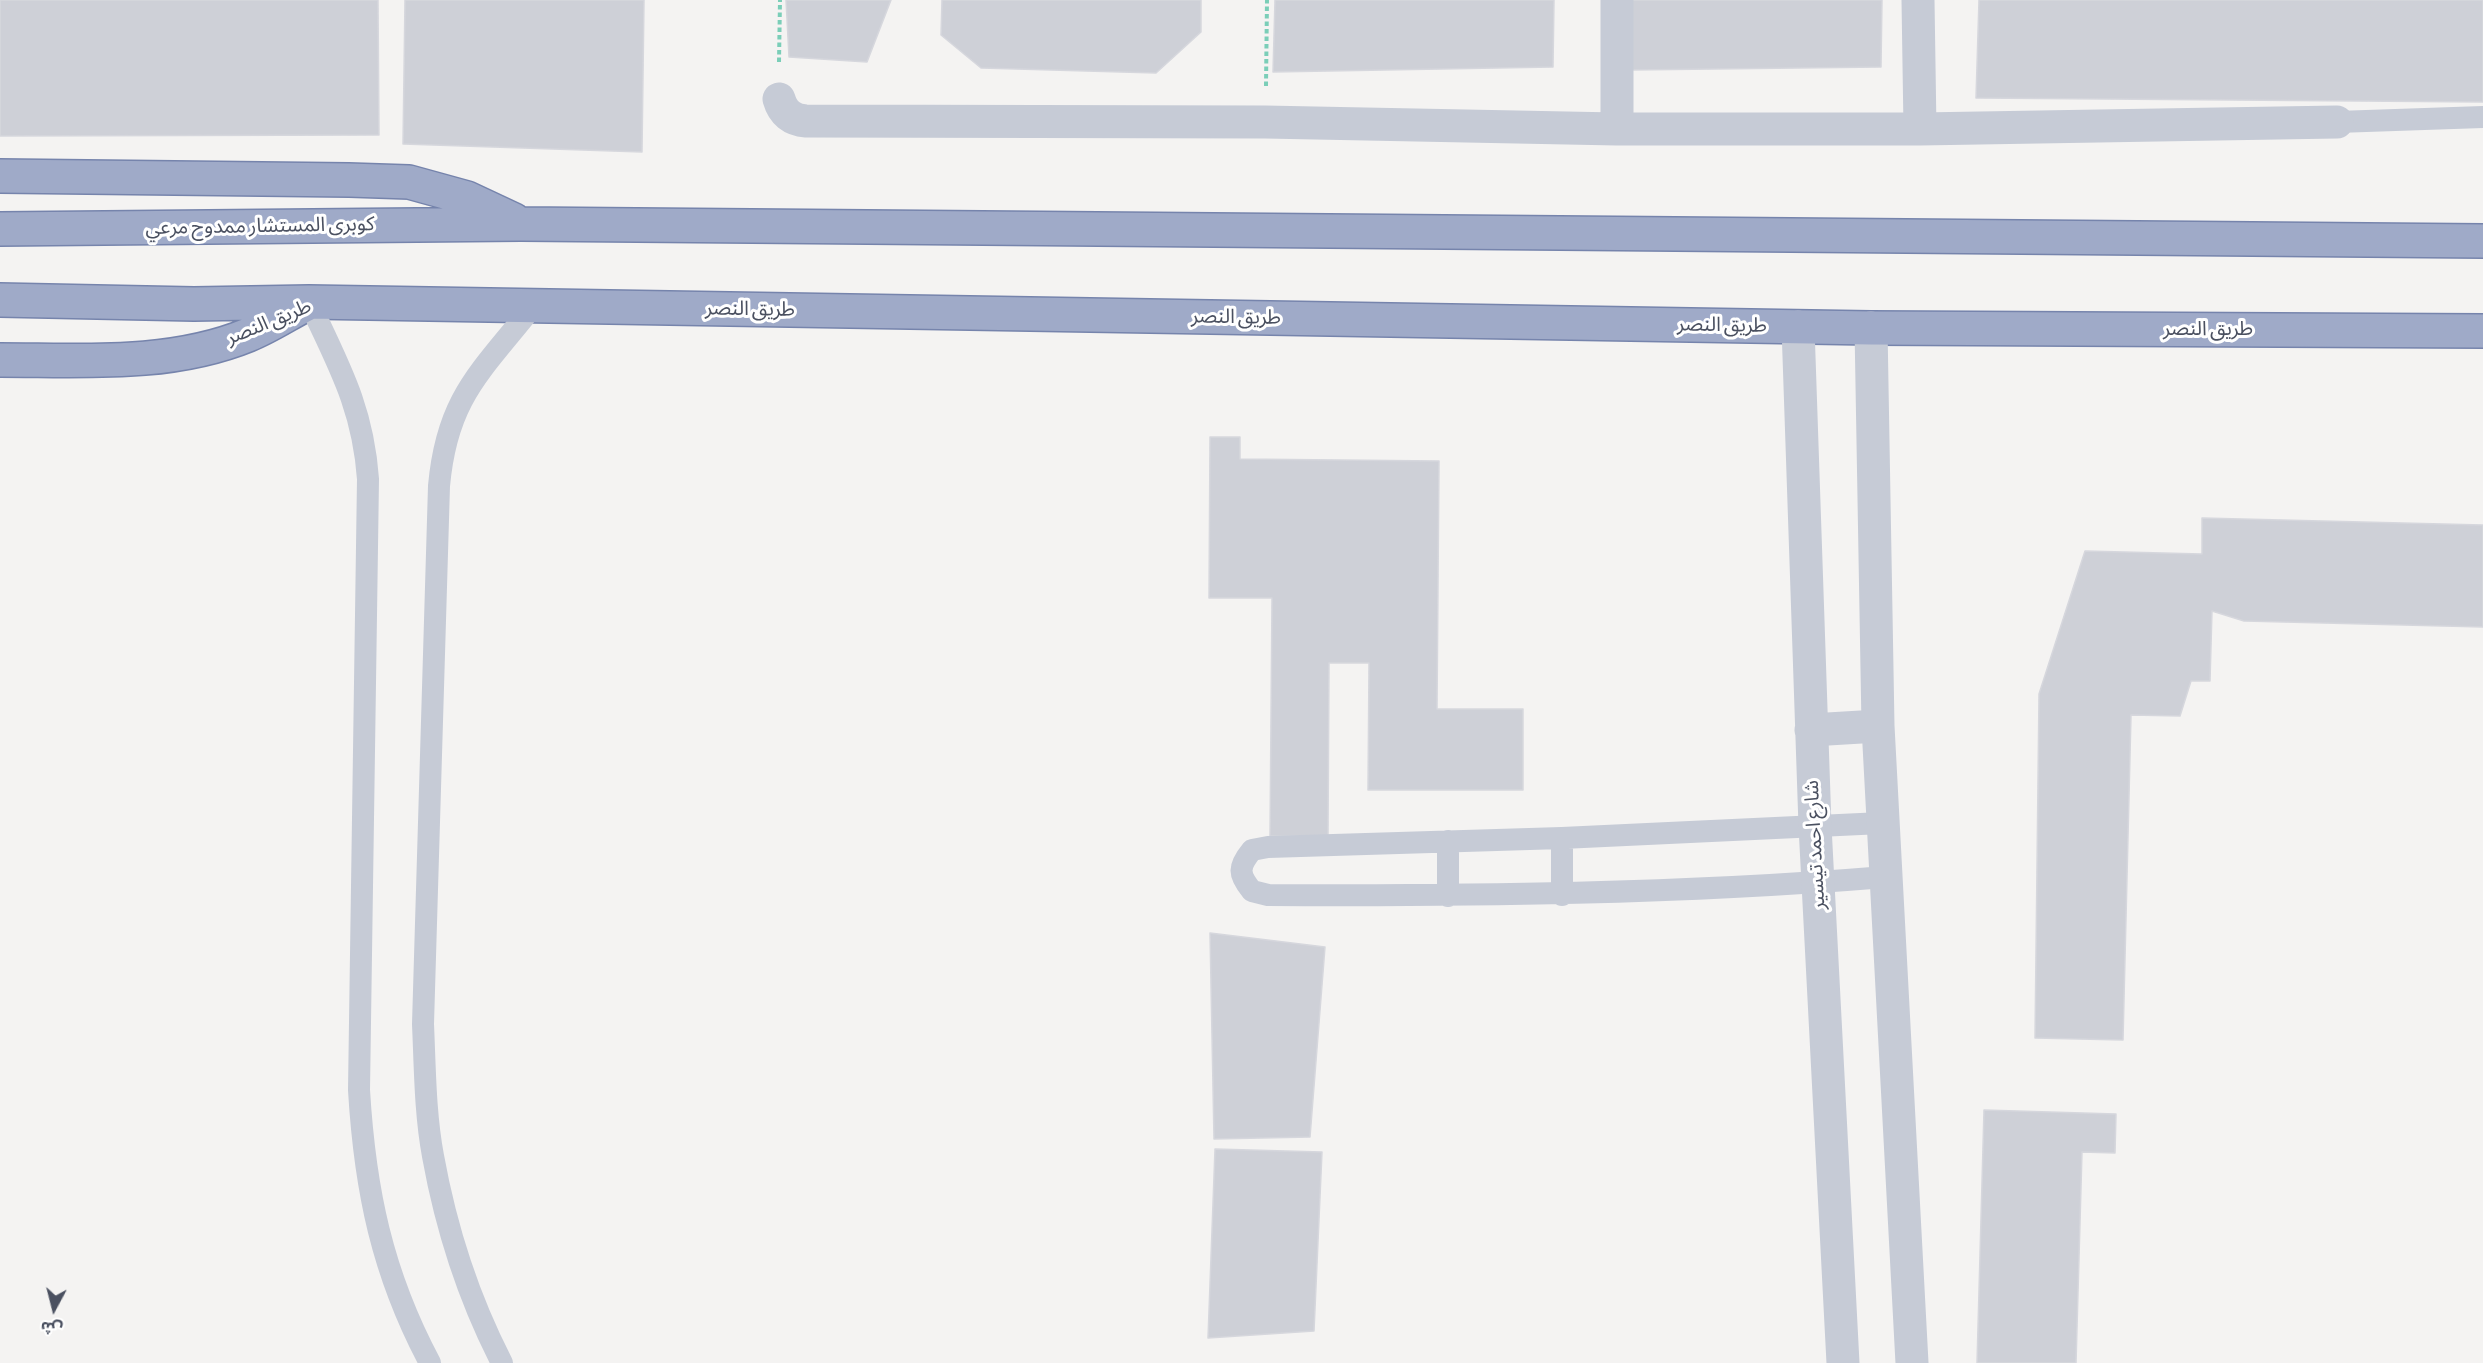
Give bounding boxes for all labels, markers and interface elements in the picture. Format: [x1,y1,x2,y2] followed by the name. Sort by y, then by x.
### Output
[145,213,375,241] street label: كوبرى المستشار ممدوح مرعي
[223,295,315,351] street label: طريق النصر
[705,297,795,323] street label: طريق النصر
[1191,305,1281,331] street label: طريق النصر
[1677,313,1767,339] street label: طريق النصر
[2163,318,2253,342] street label: طريق النصر
[1801,780,1831,910] street label: شارع احمد تيسير
[24,1279,84,1339] north arrow
[40,1317,64,1338] text: ش

